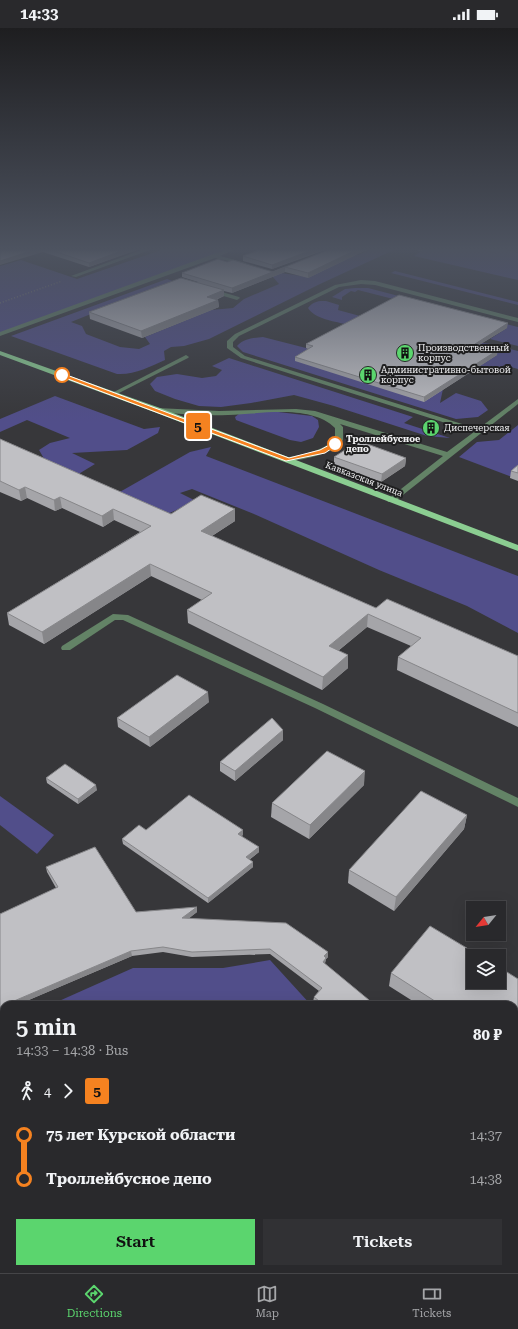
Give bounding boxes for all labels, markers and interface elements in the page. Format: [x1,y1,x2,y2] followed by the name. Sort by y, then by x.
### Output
[20,5,58,23] text: 14:33
[395,343,415,363] building icon: Производственный корпус
[418,343,509,363] place label: Производственный корпус
[358,365,378,385] building icon: Административно-бытовой корпус
[381,365,511,385] place label: Административно-бытовой корпус
[54,367,70,383] unlabelled marker
[185,413,211,439] line badge: 5
[194,418,202,434] text: 5
[421,418,441,438] building icon: Диспечерская
[444,423,510,433] place label: Диспечерская
[346,434,421,454] place label: Троллейбусное депо
[327,436,343,452] marker: Троллейбусное депо
[324,460,404,498] street label: Кавказская улица
[466,901,506,941] north arrow
[466,901,506,989] map controls
[466,949,506,989] button: layers
[16,1015,77,1040] text: 5 min
[473,1026,502,1044] text: 80 ₽
[16,1043,128,1058] text: 14:33 – 14:38 · Bus
[16,1080,38,1102] icon: walk
[57,1080,79,1102] icon: forward
[93,1083,101,1099] text: 5
[44,1084,51,1099] text: 4
[46,1126,235,1144] text: 75 лет Курской области
[470,1128,502,1143] text: 14:37
[46,1170,212,1188] text: Троллейбусное депо
[470,1172,502,1187] text: 14:38
[16,1219,255,1265] button: Start
[263,1219,502,1265] button: Tickets
[67,1283,122,1320] tab: Directions
[255,1283,279,1320] tab: Map
[412,1283,451,1320] tab: Tickets

